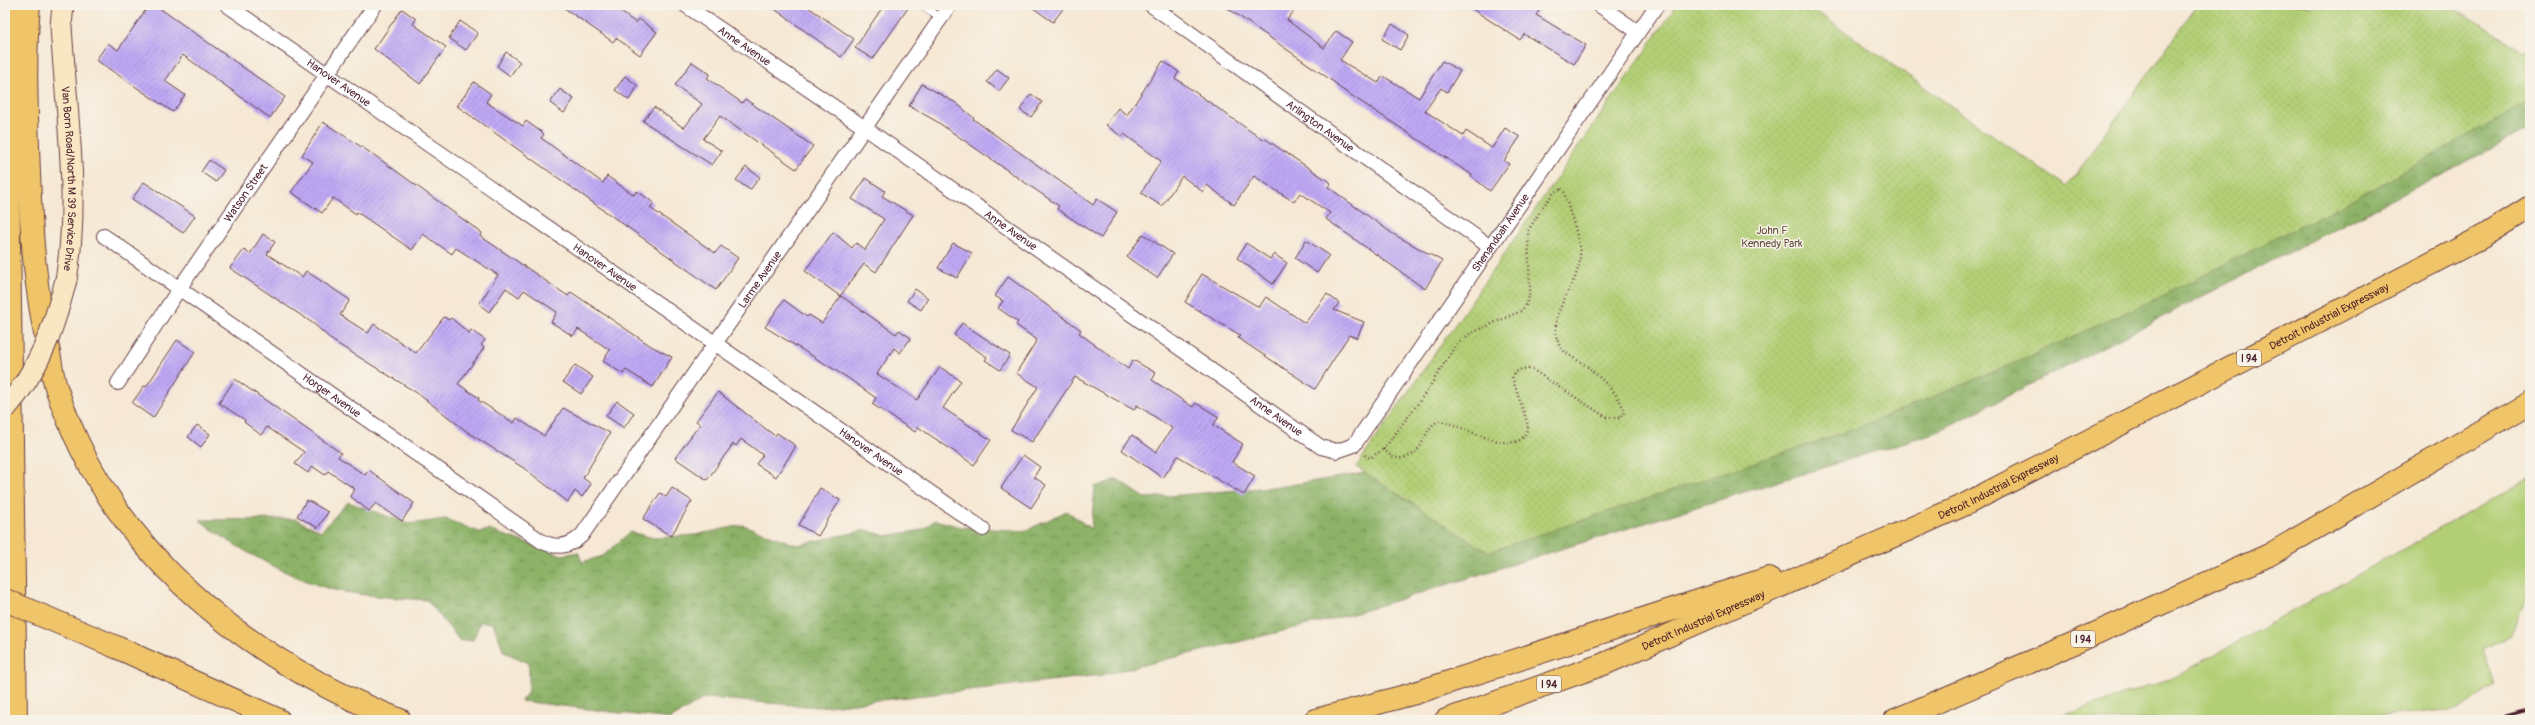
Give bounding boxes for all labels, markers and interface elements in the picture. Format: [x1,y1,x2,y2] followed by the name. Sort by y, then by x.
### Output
[715,23,774,69] street label: Anne Avenue
[304,56,373,110] street label: Hanover Avenue
[59,86,78,272] street label: Van Born Road/North M 39 Service Drive
[1284,98,1357,155] street label: Arlington Avenue
[221,161,271,225] street label: Watson Street
[1469,191,1532,274] street label: Shenandoah Avenue
[982,208,1040,254] street label: Anne Avenue
[1741,224,1803,250] park label: John F Kennedy Park
[570,241,640,294] street label: Hanover Avenue
[736,248,785,311] street label: Larme Avenue
[2267,280,2391,353] street label: Detroit Industrial Expressway
[2237,350,2261,366] road number: I 94
[300,371,364,421] street label: Horger Avenue
[1247,393,1305,439] street label: Anne Avenue
[837,425,906,479] street label: Hanover Avenue
[1936,451,2061,523] street label: Detroit Industrial Expressway
[1640,588,1767,653] street label: Detroit Industrial Expressway
[2071,631,2095,647] road number: I 94
[1537,676,1561,692] road number: I 94

